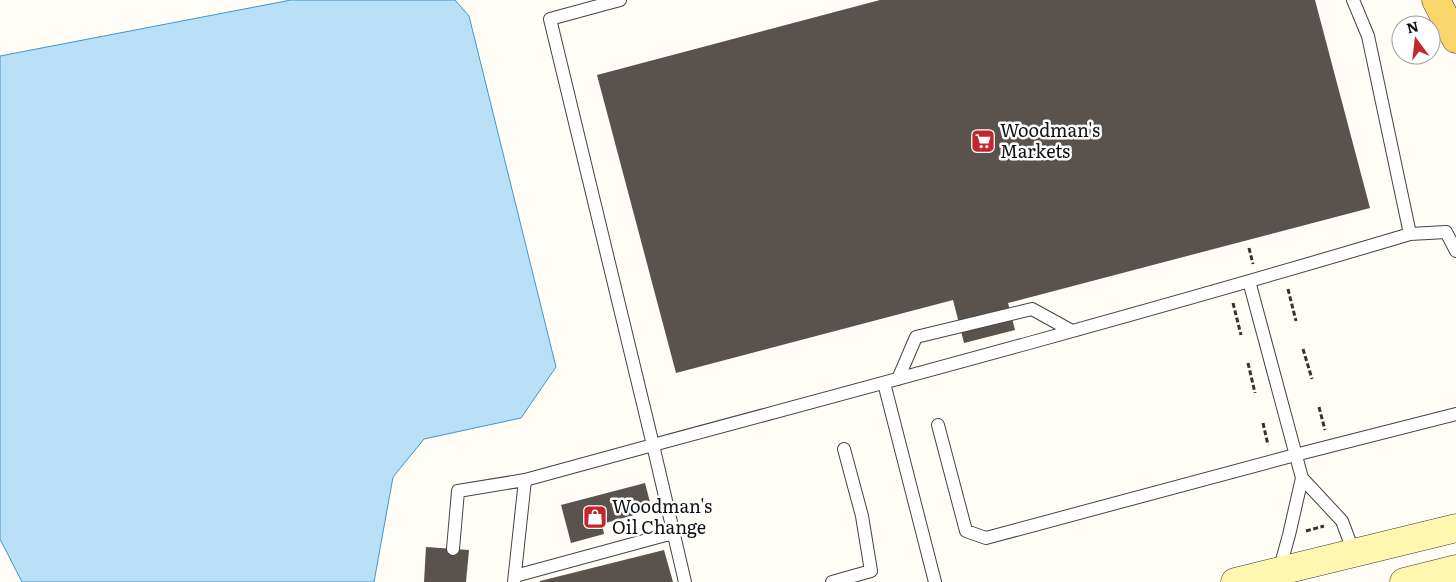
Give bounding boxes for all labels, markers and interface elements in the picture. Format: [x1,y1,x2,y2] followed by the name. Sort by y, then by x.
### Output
[1391,15,1441,65] north arrow
[1404,15,1421,38] text: N
[1000,116,1100,164] place label: Woodman's Markets
[970,128,996,154] supermarket icon: Woodman's Markets
[612,492,712,540] place label: Woodman's Oil Change
[582,504,608,530] shop icon: Woodman's Oil Change

